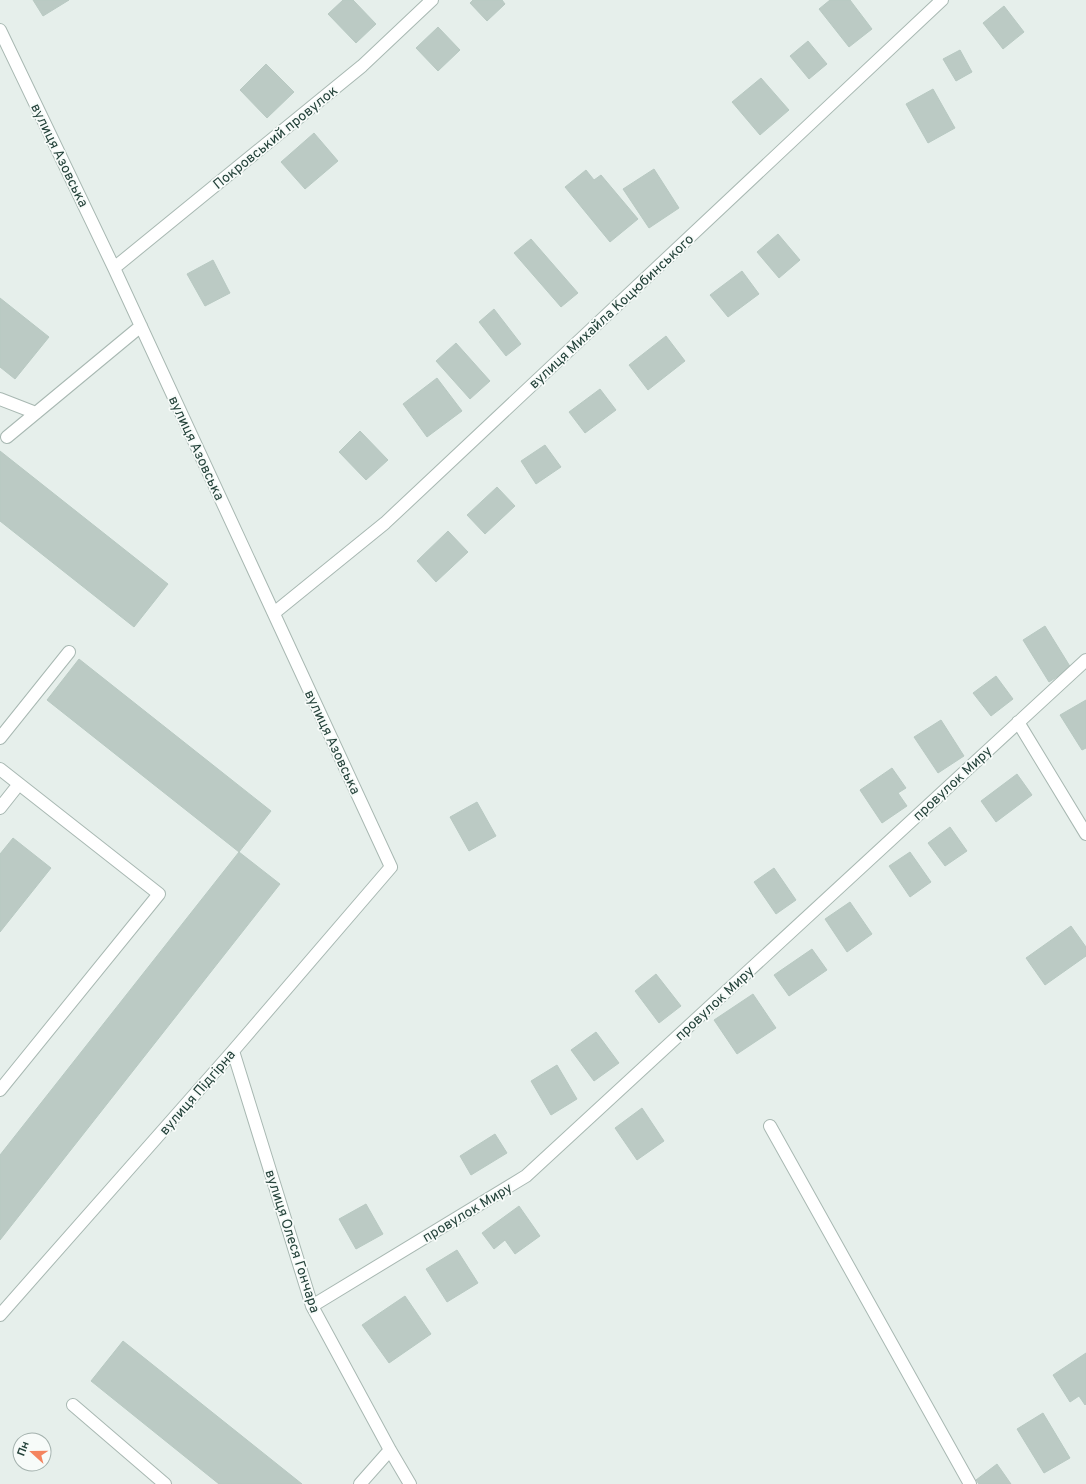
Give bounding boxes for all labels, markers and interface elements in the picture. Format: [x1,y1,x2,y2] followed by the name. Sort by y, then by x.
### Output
[210,83,342,194] street label: Покровський провулок
[26,101,91,210] street label: вулиця Азовська
[526,231,698,393] street label: вулиця Михайла Коцюбинського
[164,394,227,504] street label: вулиця Азовська
[300,688,363,798] street label: вулиця Азовська
[910,743,996,825] street label: провулок Миру
[672,963,758,1045] street label: провулок Миру
[157,1047,240,1139] street label: вулиця Підгірна
[260,1168,323,1315] street label: вулиця Олеся Гончара
[420,1180,516,1247] street label: провулок Миру
[12,1432,52,1472] north arrow
[14,1439,33,1458] text: Пн

